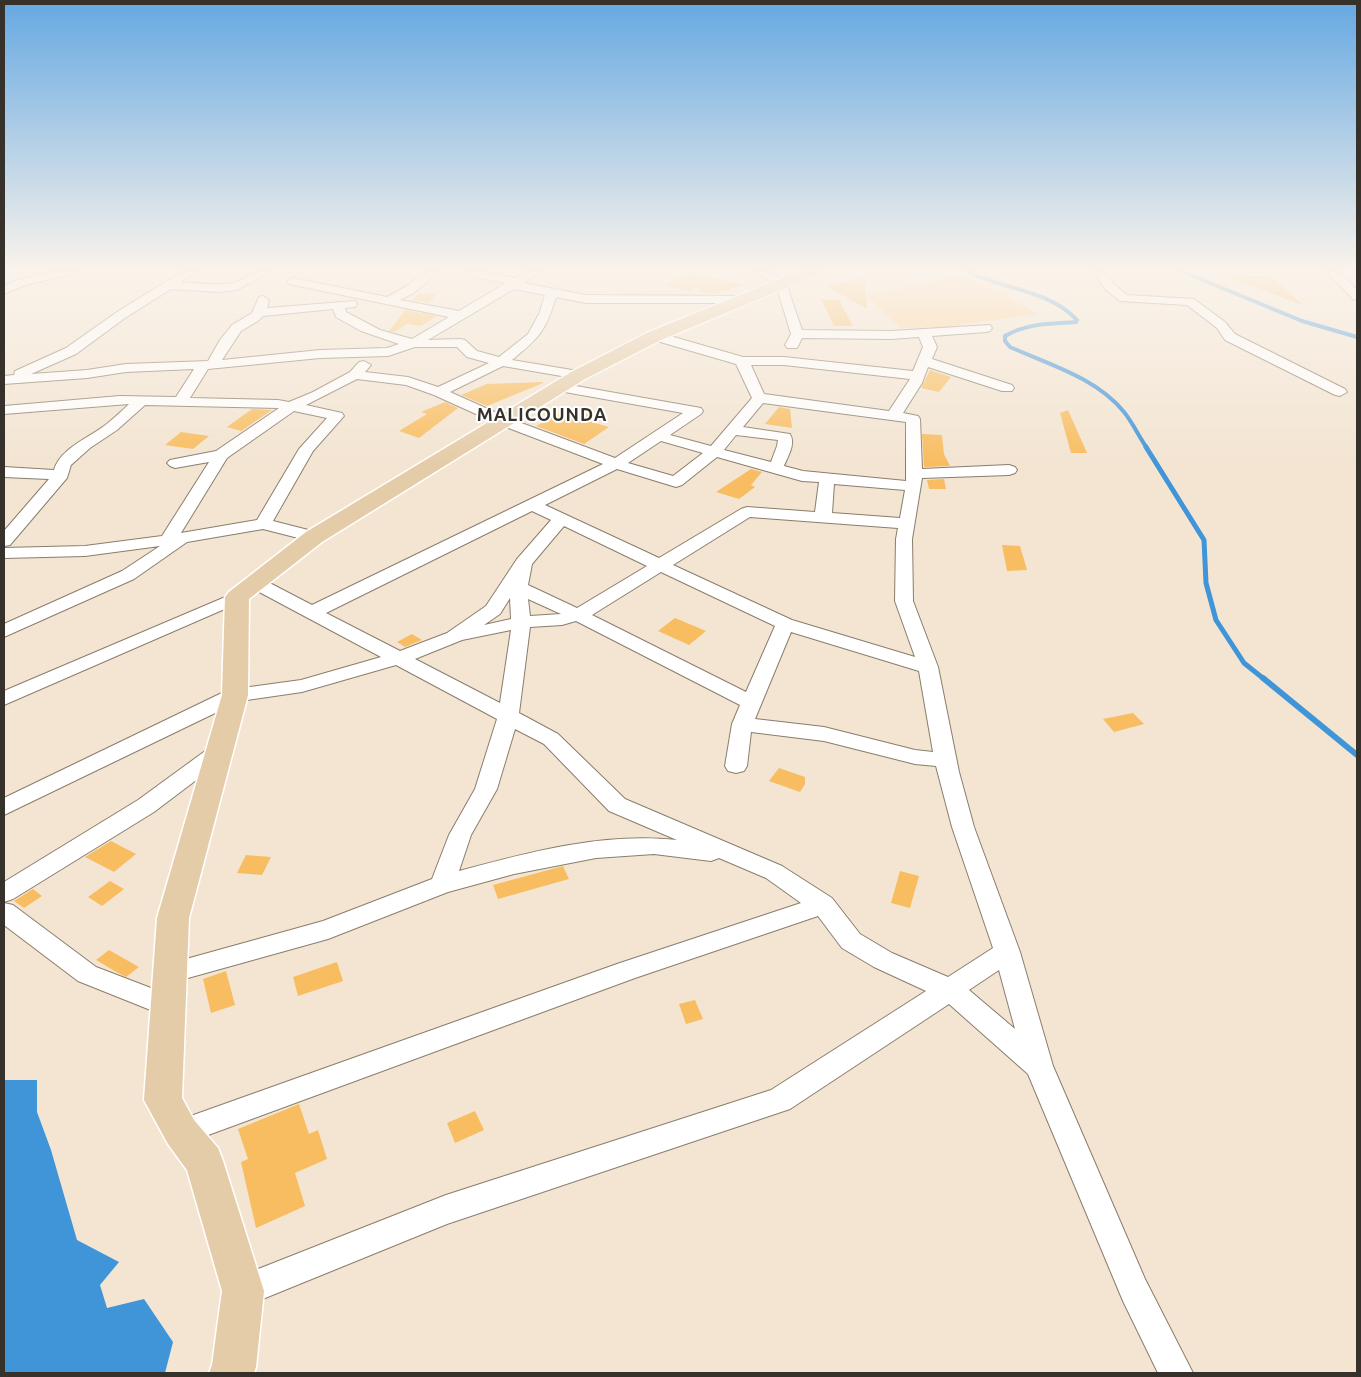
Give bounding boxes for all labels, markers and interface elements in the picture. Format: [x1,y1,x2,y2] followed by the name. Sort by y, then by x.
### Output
[475,404,609,426] district label: MALICOUNDA

